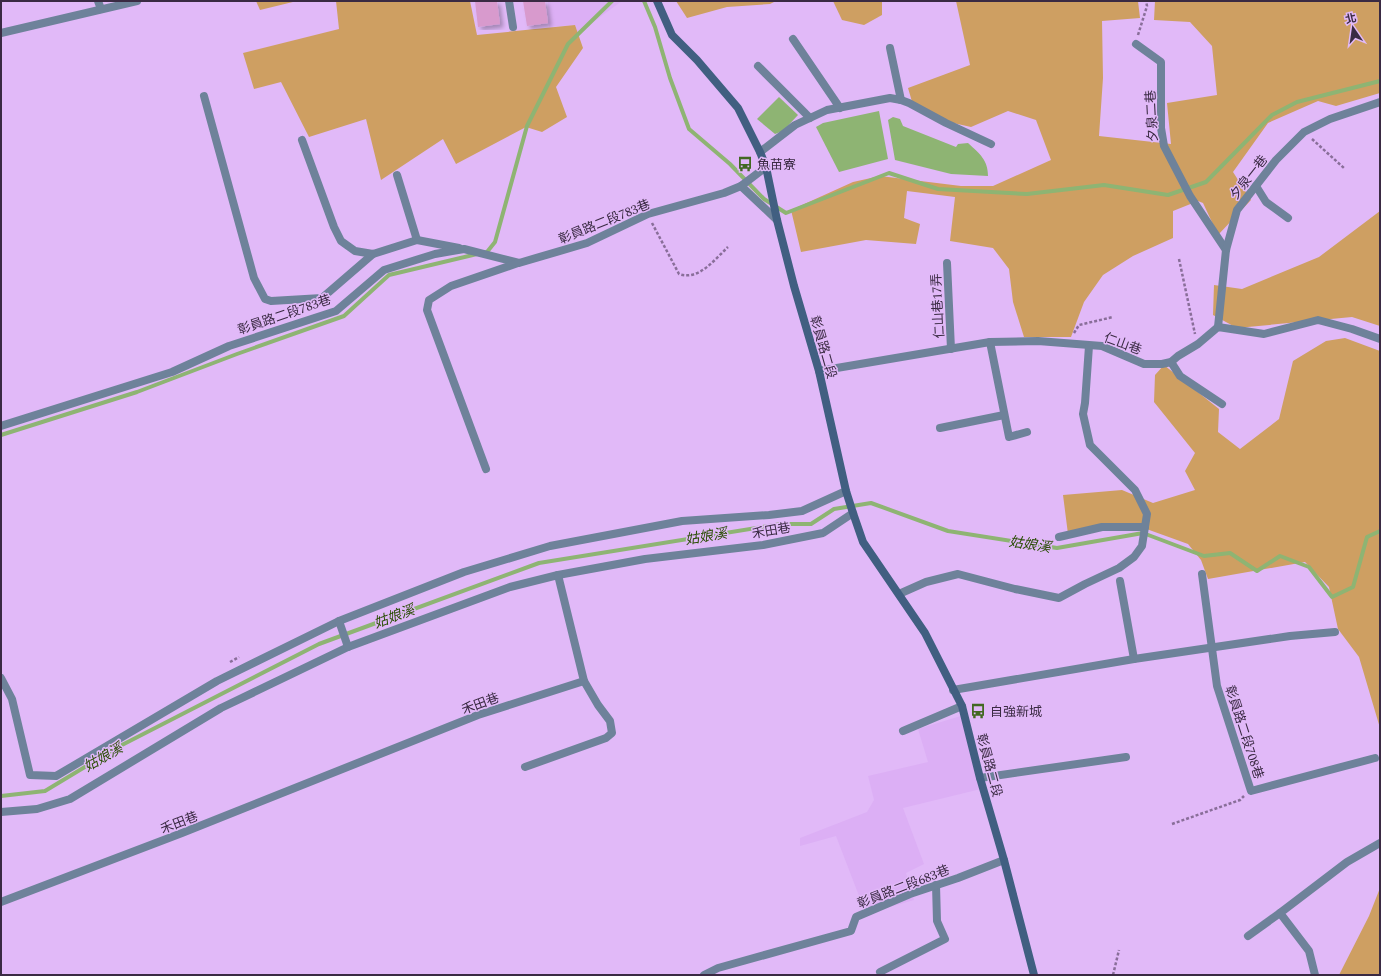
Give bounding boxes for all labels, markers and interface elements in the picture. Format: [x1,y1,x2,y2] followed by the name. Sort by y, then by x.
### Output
[1333,8,1373,48] north arrow
[1344,9,1358,28] text: 北
[1141,89,1163,142] street label: 夕泉二巷
[1225,151,1273,204] street label: 夕泉一巷
[736,155,754,173] bus stop icon: 魚苗寮
[757,155,796,175] place label: 魚苗寮
[555,194,653,249] street label: 彰員路二段783巷
[926,273,950,339] street label: 仁山巷17弄
[235,290,334,340] street label: 彰員路二段783巷
[804,313,842,381] street label: 彰員路二段
[1101,328,1144,360] street label: 仁山巷
[750,518,792,544] street label: 禾田巷
[684,523,730,550] water label: 姑娘溪
[1008,531,1054,558] water label: 姑娘溪
[371,599,419,634] water label: 姑娘溪
[1219,683,1269,782] street label: 彰員路二段708巷
[459,688,502,720] street label: 禾田巷
[969,702,987,720] bus stop icon: 自強新城
[990,702,1042,722] place label: 自強新城
[971,731,1007,799] street label: 彰員路二段
[80,737,128,777] water label: 姑娘溪
[158,807,201,839] street label: 禾田巷
[854,860,952,914] street label: 彰員路二段683巷

